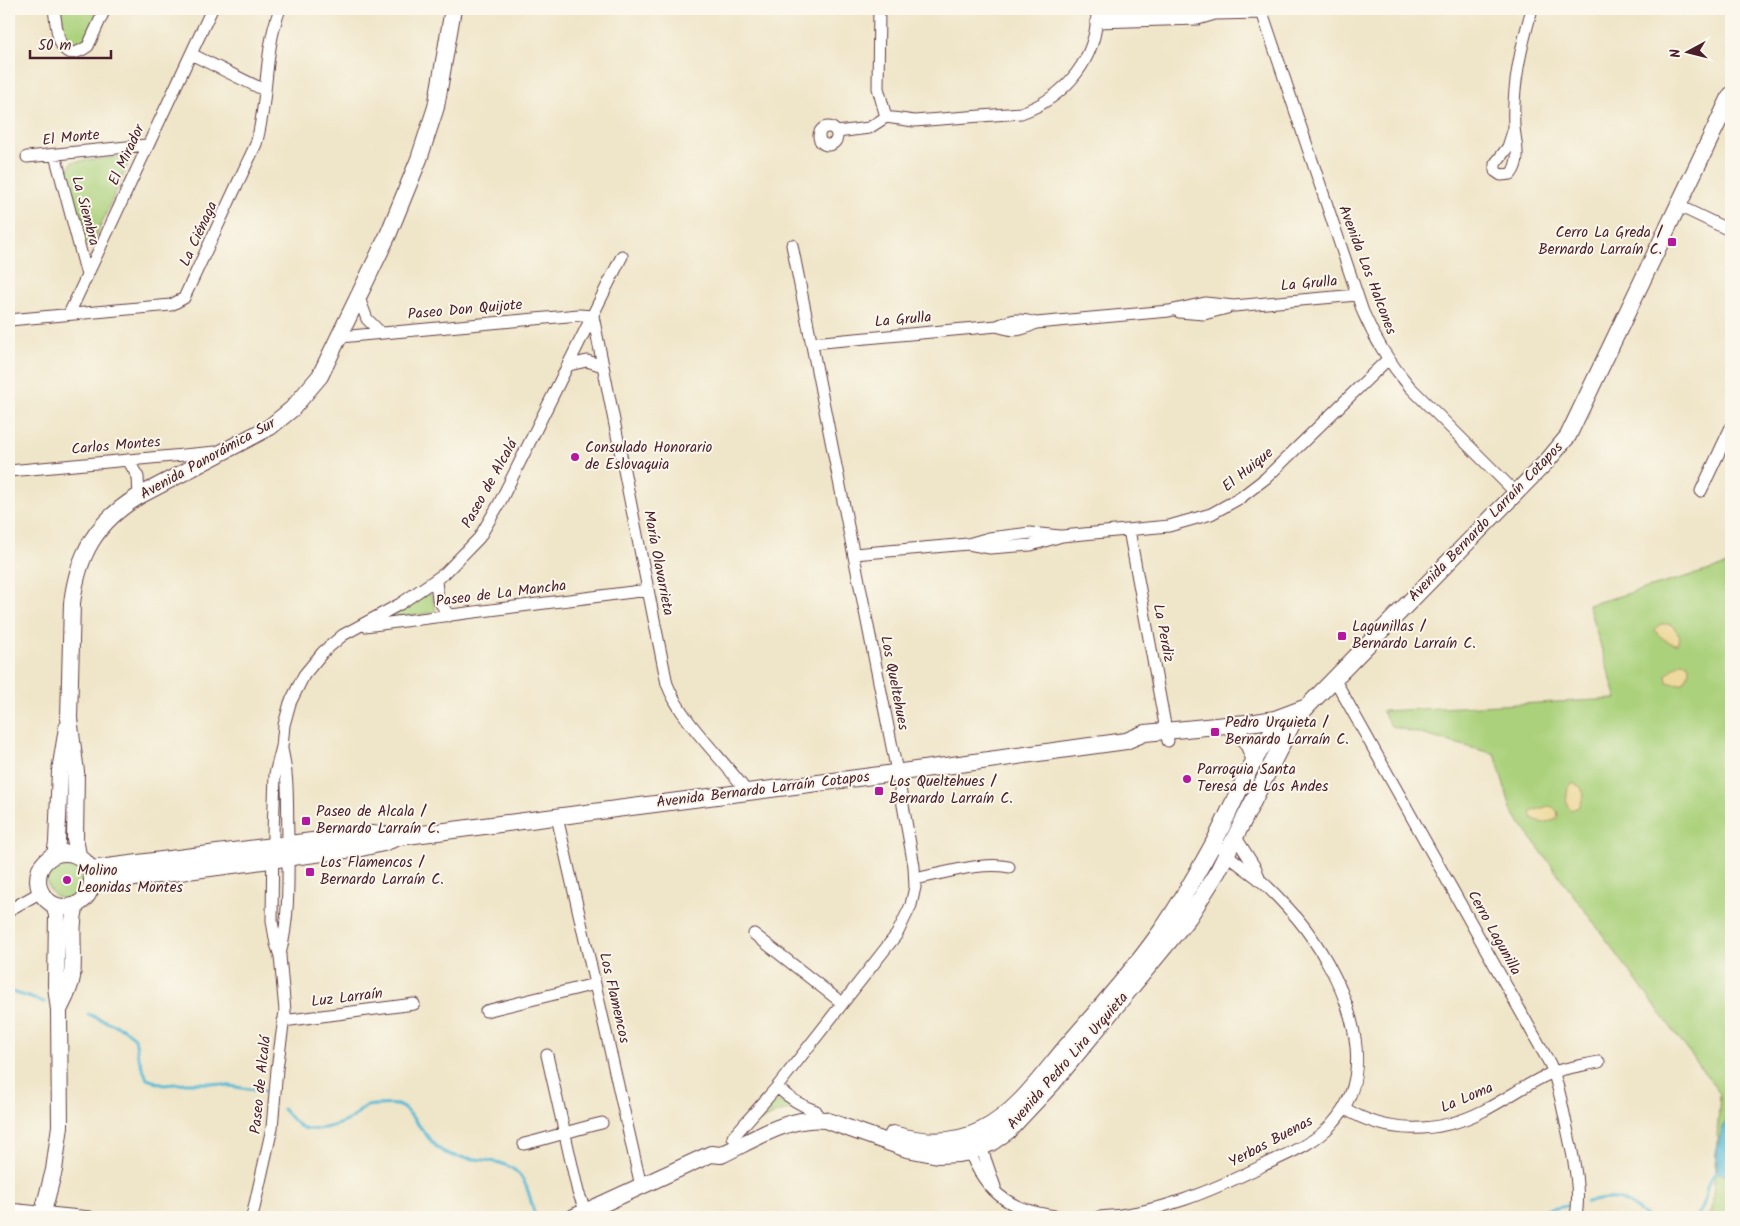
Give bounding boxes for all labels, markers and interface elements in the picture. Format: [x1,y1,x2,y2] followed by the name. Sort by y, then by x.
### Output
[30,28,111,60] scale bar
[1662,28,1712,78] north arrow
[38,34,72,58] text: 50 m
[1665,48,1688,59] text: N
[102,119,152,190] street label: El Mirador
[41,123,101,153] street label: El Monte
[64,173,106,249] street label: La Siembra
[173,197,225,271] street label: La Ciénaga
[1331,202,1403,339] street label: Avenida Los Halcones
[1538,221,1664,262] place label: Cerro La Greda / Bernardo Larraín C.
[1666,236,1678,248] marker: Cerro La Greda / Bernardo Larraín C.
[1280,270,1338,298] street label: La Grulla
[407,293,524,327] street label: Paseo Don Quijote
[874,306,932,334] street label: La Grulla
[136,411,281,506] street label: Avenida Panorámica Sur
[70,430,162,462] street label: Carlos Montes
[456,433,525,533] street label: Paseo de Alcalá
[585,436,713,477] place label: Consulado Honorario de Eslovaquia
[1403,436,1570,608] street label: Avenida Bernardo Larraín Cotapos
[1217,442,1279,498] street label: El Huique
[569,451,581,463] marker: Consulado Honorario de Eslovaquia
[636,508,680,618] street label: María Olavarrieta
[434,574,568,614] street label: Paseo de La Mancha
[1146,602,1180,665] street label: La Perdiz
[1352,615,1476,656] place label: Lagunillas / Bernardo Larraín C.
[1336,630,1348,642] marker: Lagunillas / Bernardo Larraín C.
[873,634,915,733] street label: Los Queltehues
[1225,711,1349,752] place label: Pedro Urquieta / Bernardo Larraín C.
[1209,726,1221,738] marker: Pedro Urquieta / Bernardo Larraín C.
[1197,758,1329,799] place label: Parroquia Santa Teresa de Los Andes
[655,765,872,815] street label: Avenida Bernardo Larraín Cotapos
[889,770,1013,811] place label: Los Queltehues / Bernardo Larraín C.
[1181,773,1193,785] marker: Parroquia Santa Teresa de Los Andes
[873,785,885,797] marker: Los Queltehues / Bernardo Larraín C.
[316,800,440,841] place label: Paseo de Alcala / Bernardo Larraín C.
[300,815,312,827] marker: Paseo de Alcala / Bernardo Larraín C.
[320,851,444,892] place label: Los Flamencos / Bernardo Larraín C.
[77,859,183,900] place label: Molino Leonidas Montes
[304,866,316,878] marker: Los Flamencos / Bernardo Larraín C.
[61,874,73,886] marker: Molino Leonidas Montes
[1461,886,1527,980] street label: Cerro Lagunilla
[592,950,636,1046] street label: Los Flamencos
[310,982,384,1014] street label: Luz Larraín
[1001,987,1135,1135] street label: Avenida Pedro Lira Urquieta
[244,1033,278,1135] street label: Paseo de Alcalá
[1437,1076,1497,1120] street label: La Loma
[1224,1109,1318,1174] street label: Yerbas Buenas

